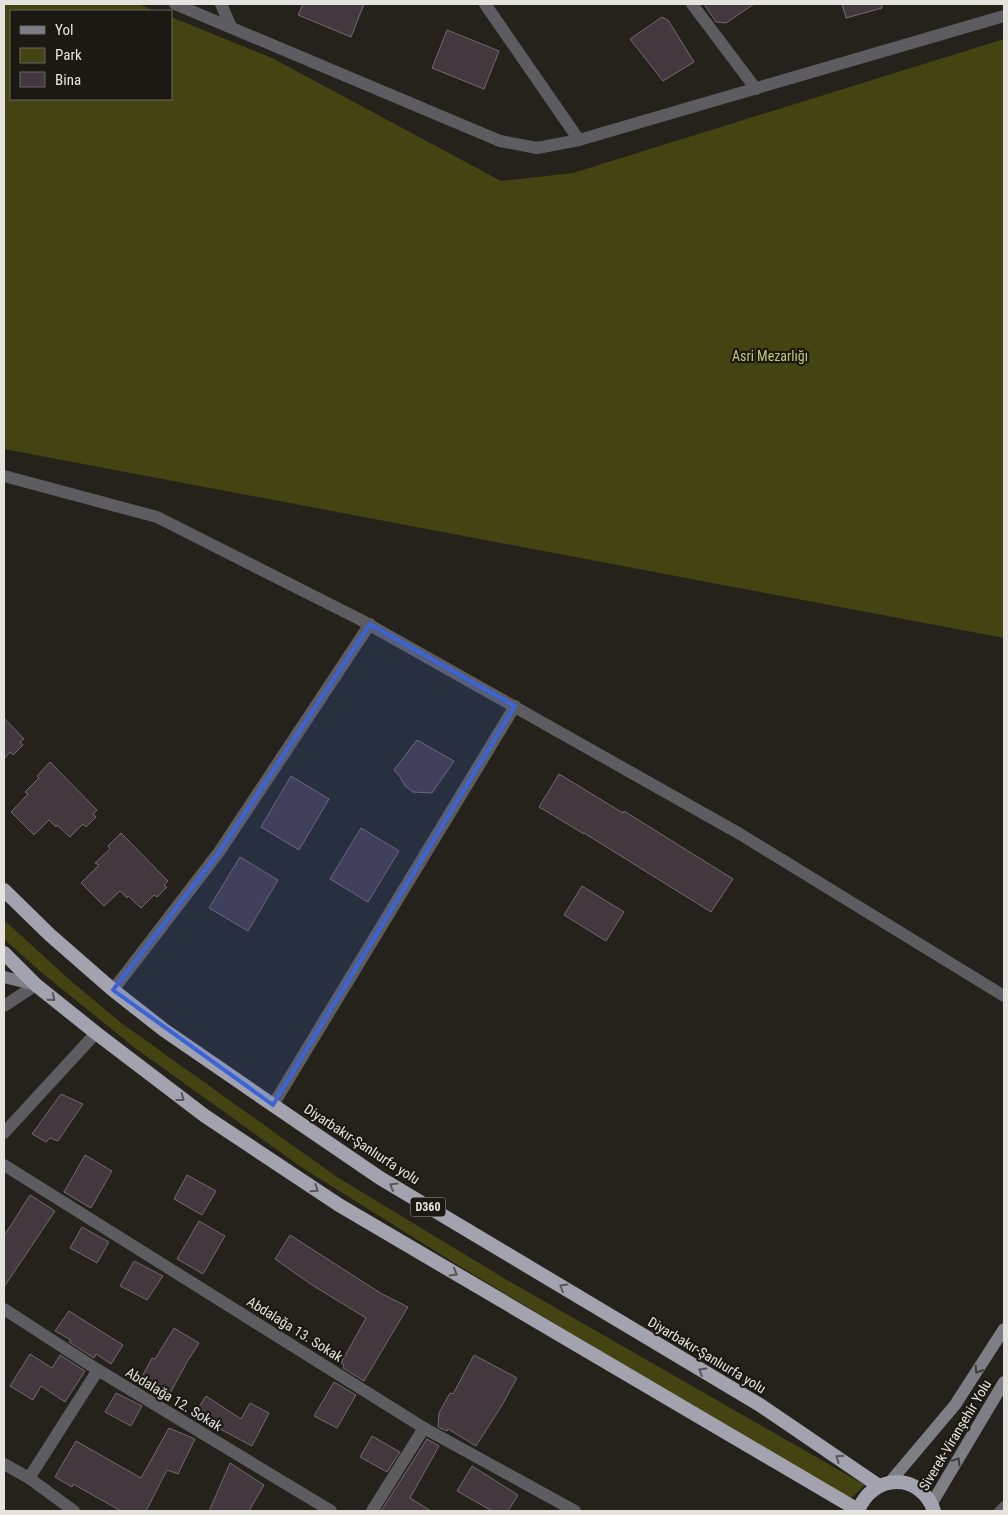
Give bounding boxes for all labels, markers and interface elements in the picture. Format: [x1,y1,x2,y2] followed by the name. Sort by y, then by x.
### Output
[10,10,172,100] legend
[55,21,73,39] text: Yol
[55,46,82,64] text: Park
[55,71,81,89] text: Bina
[732,348,808,364] park label: Asri Mezarlığı
[46,993,55,1001] one-way arrow
[175,1092,184,1100] one-way arrow
[301,1101,423,1187] street label: Diyarbakır-Şanlıurfa yolu
[390,1182,399,1192] one-way arrow
[309,1183,319,1192] one-way arrow
[410,1198,446,1216] road number: D360
[449,1266,458,1276] one-way arrow
[559,1284,568,1294] one-way arrow
[244,1293,346,1365] street label: Abdalağa 13. Sokak
[645,1314,769,1396] street label: Diyarbakır-Şanlıurfa yolu
[123,1364,226,1434] street label: Abdalağa 12. Sokak
[975,1364,984,1373] one-way arrow
[699,1367,708,1377] one-way arrow
[916,1377,994,1493] street label: Siverek-Viranşehir Yolu
[835,1455,844,1465] one-way arrow
[950,1458,960,1467] one-way arrow

